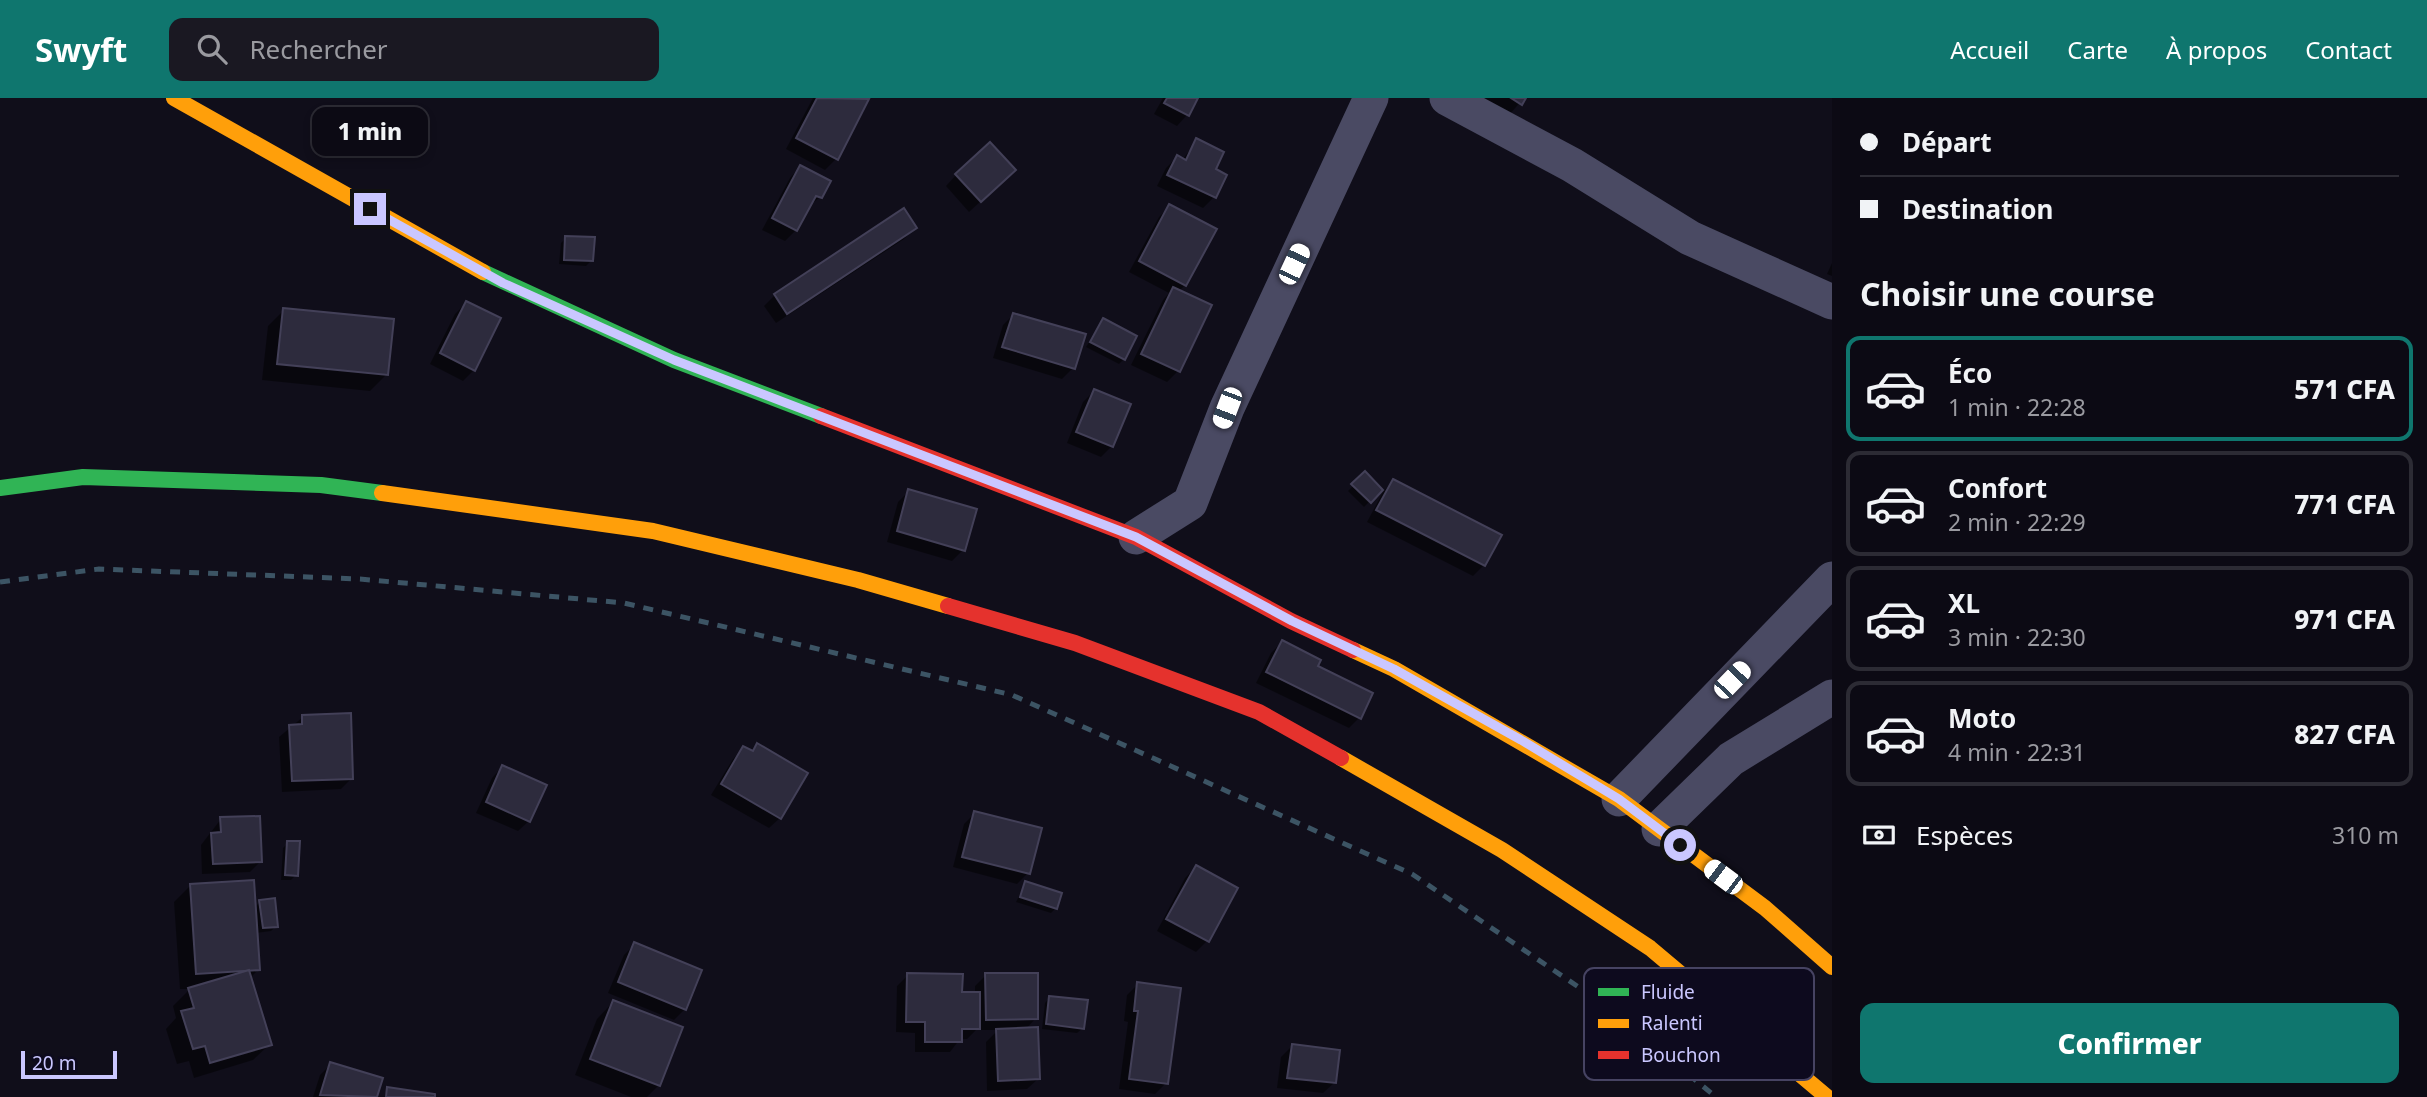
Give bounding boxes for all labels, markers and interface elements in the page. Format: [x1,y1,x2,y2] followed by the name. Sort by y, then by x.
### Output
[169,18,659,81] search box
[35,27,127,72] text: Swyft
[193,30,231,68] icon: search
[249,31,388,67] text: Rechercher
[1950,33,2029,66] text: Accueil
[2067,33,2128,66] text: Carte
[2166,33,2267,66] text: À propos
[2305,33,2392,66] text: Contact
[312,108,428,156] callout: 1 min
[338,115,402,147] text: 1 min
[1902,124,1991,160] text: Départ
[1902,191,2053,227] text: Destination
[354,193,386,225] route end
[1276,241,1313,287] car
[1860,272,2155,315] text: Choisir une course
[1948,355,1992,391] text: Éco
[1864,357,1927,420] icon: car
[2294,371,2395,407] text: 571 CFA
[1210,385,1245,431] car
[1948,391,2086,423] text: 1 min · 22:28
[1948,470,2047,506] text: Confort
[1864,472,1927,535] icon: car
[2294,486,2395,522] text: 771 CFA
[1948,506,2086,538] text: 2 min · 22:29
[1948,585,1980,621] text: XL
[1864,587,1927,650] icon: car
[2294,601,2395,637] text: 971 CFA
[1948,621,2086,653] text: 3 min · 22:30
[1710,658,1755,702] car
[1948,700,2016,736] text: Moto
[1864,702,1927,765] icon: car
[2294,716,2395,752] text: 827 CFA
[1948,736,2086,768] text: 4 min · 22:31
[1860,816,1898,854] icon: cash
[1916,817,2013,853] text: Espèces
[2332,819,2399,851] text: 310 m
[1664,829,1696,861] route start
[1700,856,1747,898] car
[1584,968,1814,1080] legend
[1641,979,1695,1005] text: Fluide
[1860,1003,2399,1083] button: Confirmer
[1641,1010,1703,1036] text: Ralenti
[1641,1042,1721,1068] text: Bouchon
[21,1048,117,1080] scale bar
[32,1050,76,1076] text: 20 m

